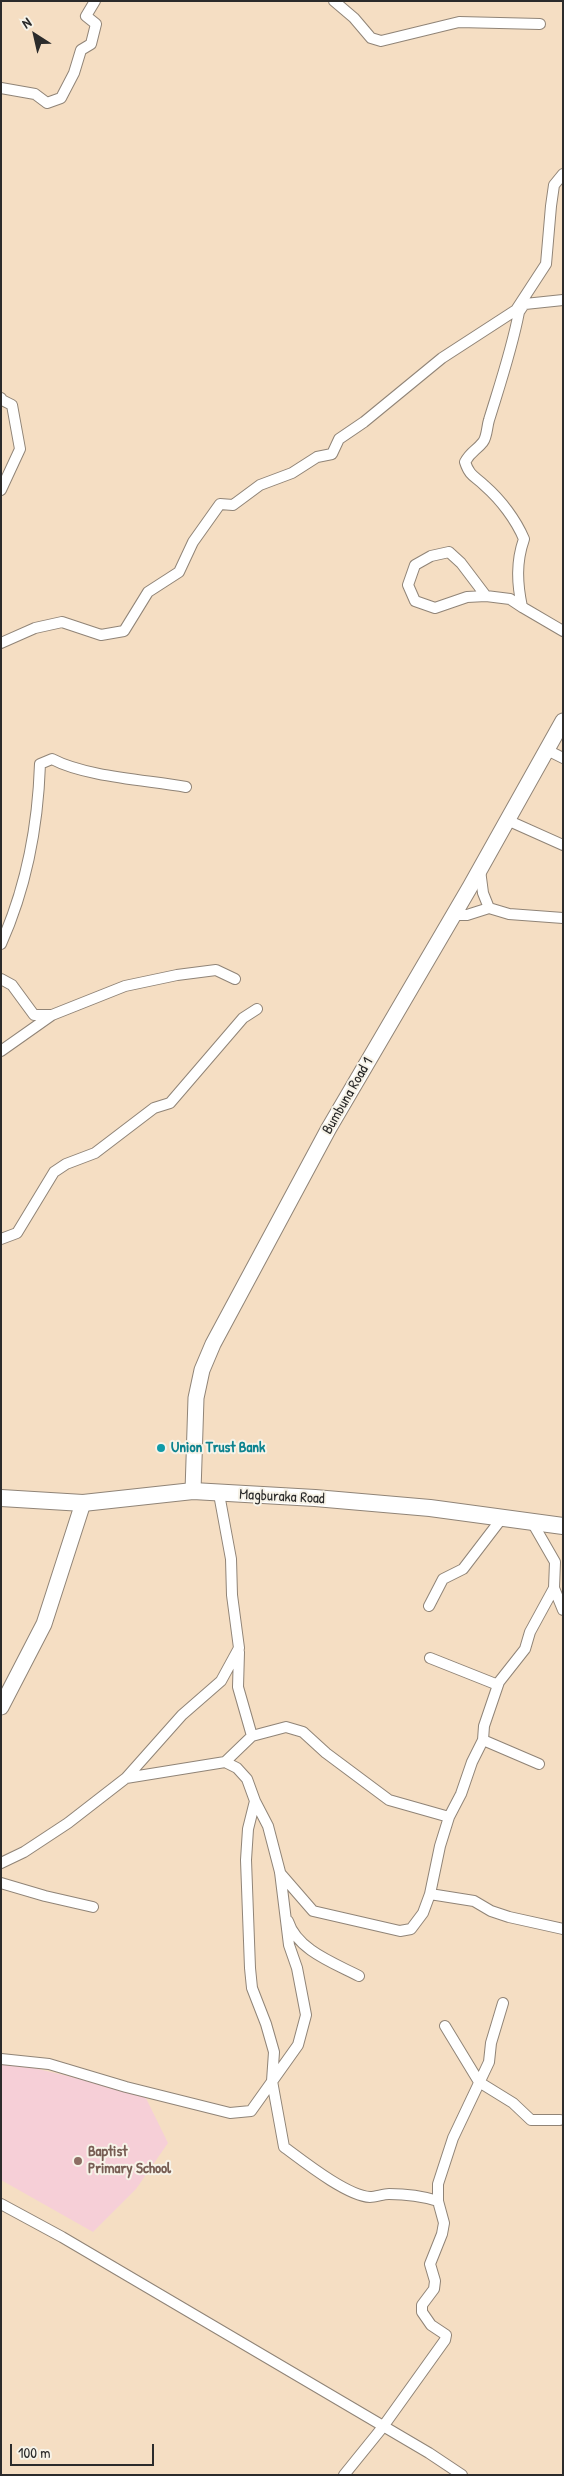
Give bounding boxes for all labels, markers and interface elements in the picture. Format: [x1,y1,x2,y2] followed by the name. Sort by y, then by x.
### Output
[10,10,60,60] north arrow
[18,12,35,32] text: N
[319,1054,377,1138] street label: Bumbuna Road 1
[171,1439,265,1457] place label: Union Trust Bank
[155,1442,167,1454] marker: Union Trust Bank
[239,1486,325,1508] street label: Magburaka Road
[88,2143,171,2178] place label: Baptist Primary School
[72,2155,84,2167] marker: Baptist Primary School
[12,2434,156,2466] scale bar
[18,2442,51,2463] text: 100 m

